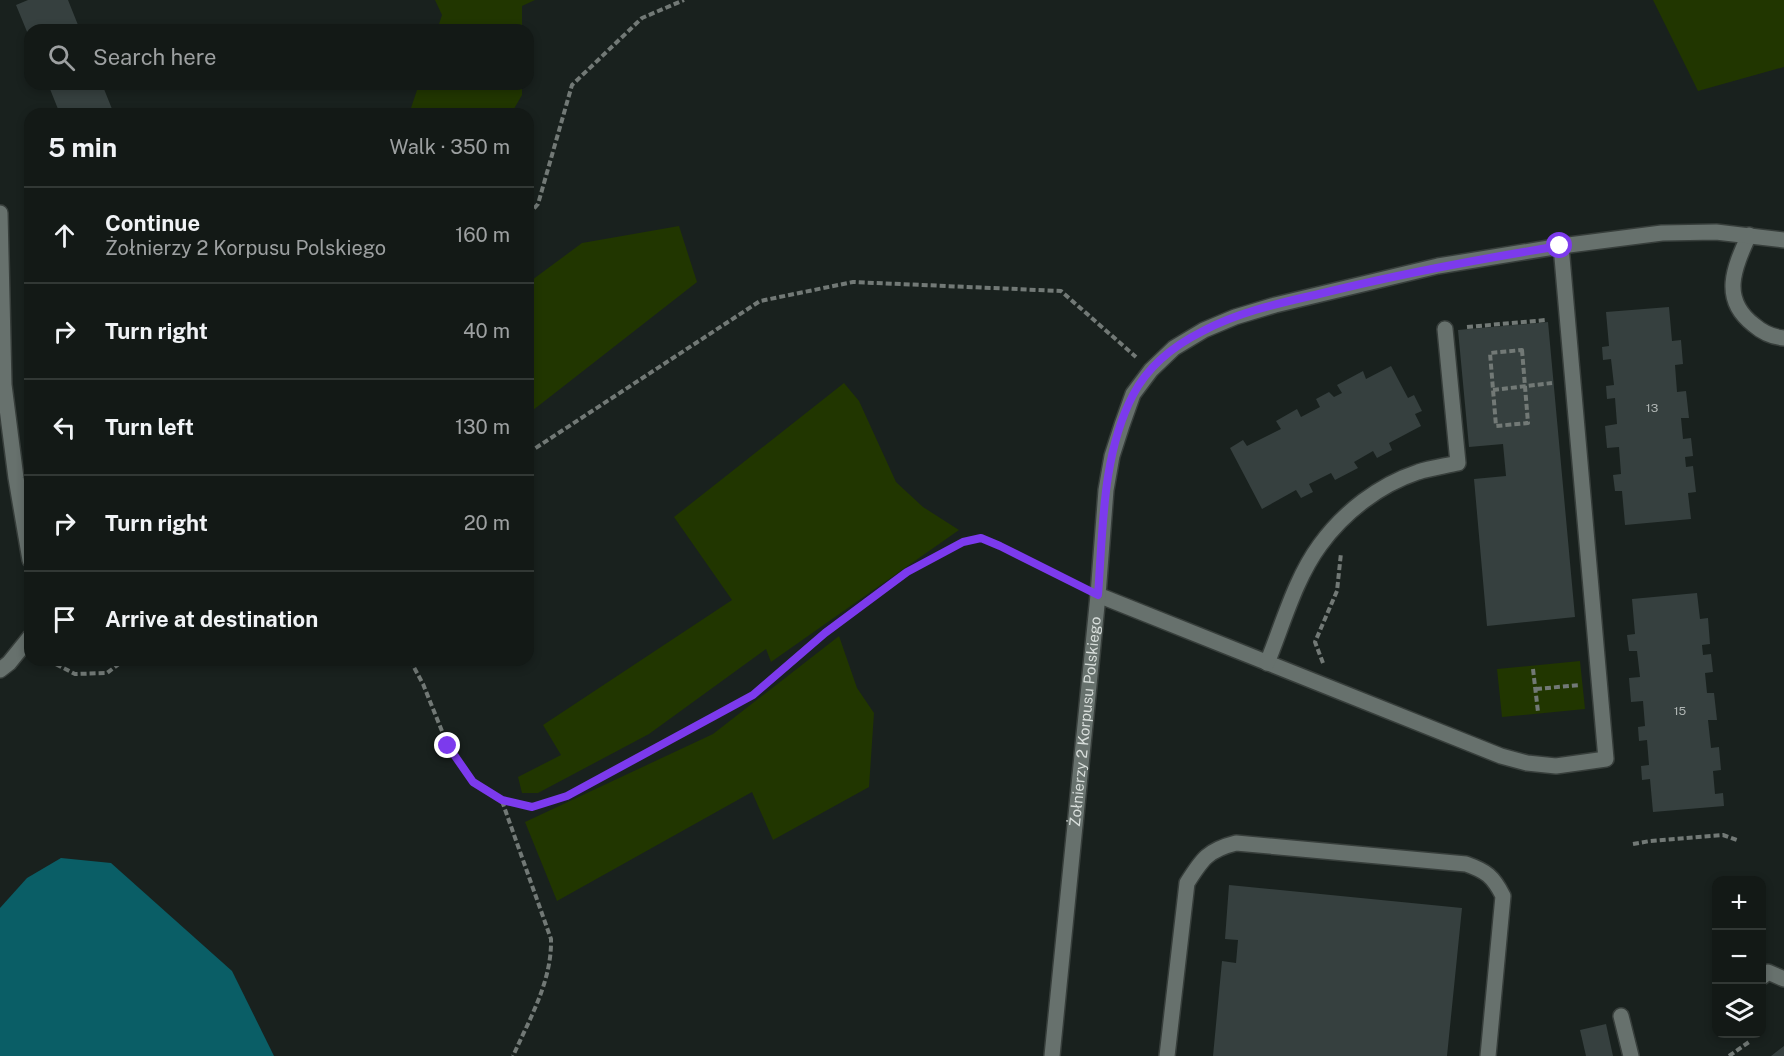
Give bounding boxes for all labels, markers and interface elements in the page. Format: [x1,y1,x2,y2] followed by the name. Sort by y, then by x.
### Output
[24,24,534,90] search box
[45,41,78,74] icon: search
[93,44,217,70] text: Search here
[48,132,117,163] text: 5 min
[390,135,510,159] text: Walk · 350 m
[105,210,200,236] text: Continue
[48,219,81,252] icon: ahead
[455,223,510,247] text: 160 m
[1546,232,1572,258] route start
[105,236,386,260] text: Żołnierzy 2 Korpusu Polskiego
[48,315,81,348] icon: right
[105,318,208,344] text: Turn right
[463,319,510,343] text: 40 m
[1646,401,1658,415] house number: 13
[48,411,81,444] icon: left
[105,414,194,440] text: Turn left
[455,415,510,439] text: 130 m
[48,507,81,540] icon: right
[105,510,208,536] text: Turn right
[464,511,510,535] text: 20 m
[48,603,81,636] icon: arrive
[105,606,318,632] text: Arrive at destination
[1065,616,1104,827] street label: Żołnierzy 2 Korpusu Polskiego
[1674,704,1687,718] house number: 15
[434,732,460,758] route end
[1712,876,1766,1038] map controls
[1712,876,1766,930] button: +
[1712,930,1766,984] button: −
[1712,984,1766,1038] button: layers

